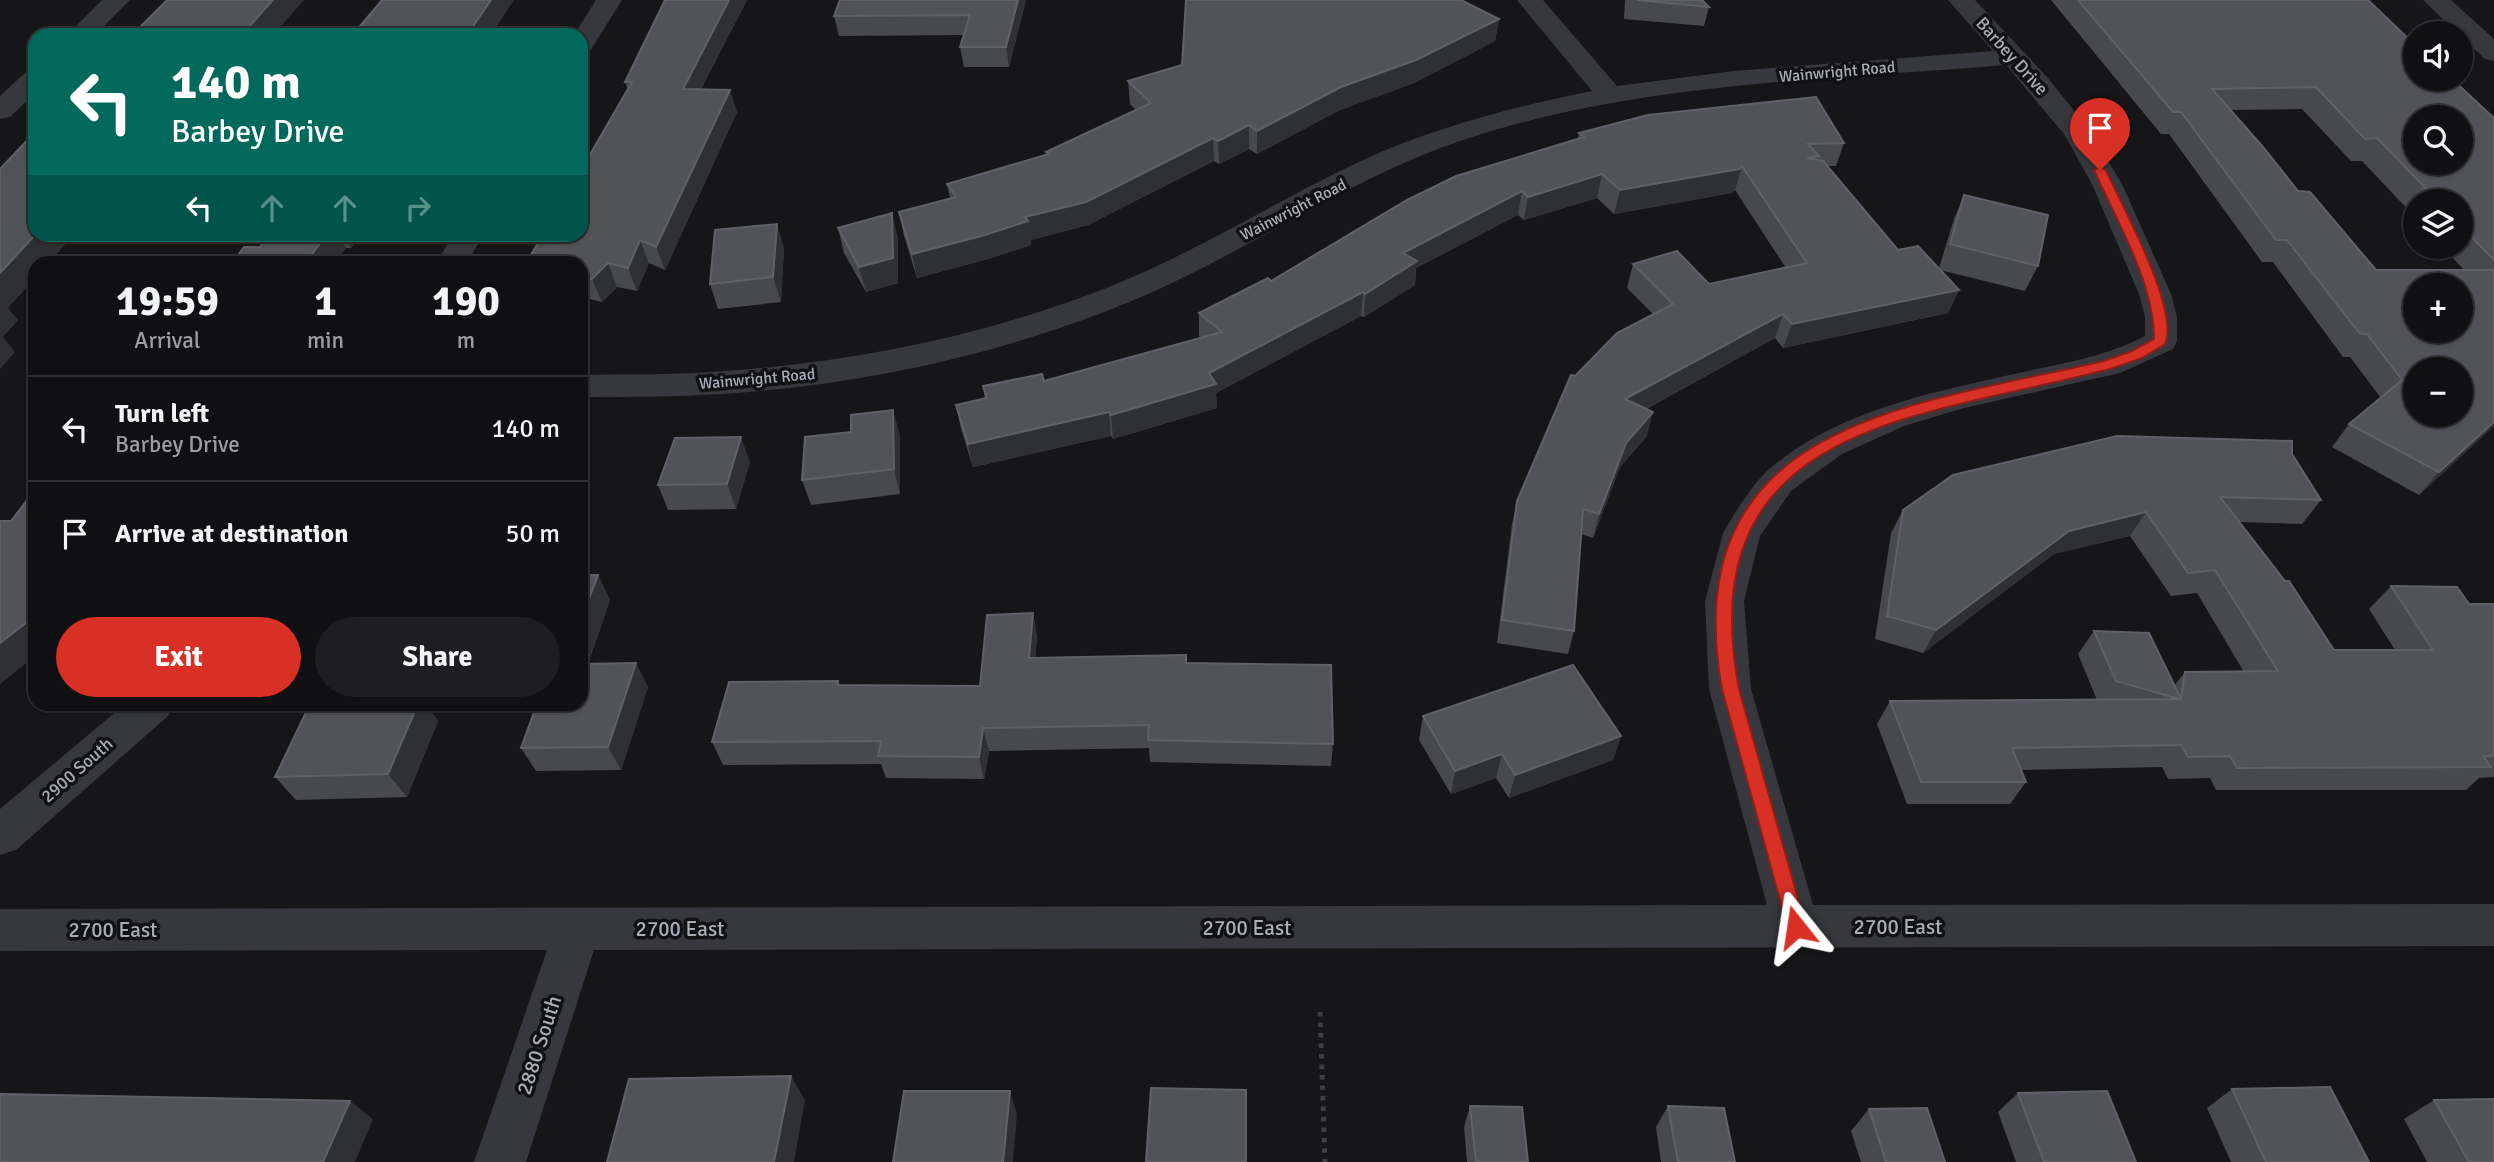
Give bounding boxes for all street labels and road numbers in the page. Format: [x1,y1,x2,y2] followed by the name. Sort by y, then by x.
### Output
[1971,12,2053,100] street label: Barbey Drive
[1778,57,1896,87] street label: Wainwright Road
[1237,175,1350,245] street label: Wainwright Road
[698,364,816,394] street label: Wainwright Road
[37,733,117,807] street label: 2900 South
[1854,914,1942,940] street label: 2700 East
[1203,915,1291,941] street label: 2700 East
[636,916,724,942] street label: 2700 East
[69,917,157,943] street label: 2700 East
[511,992,567,1098] street label: 2880 South

